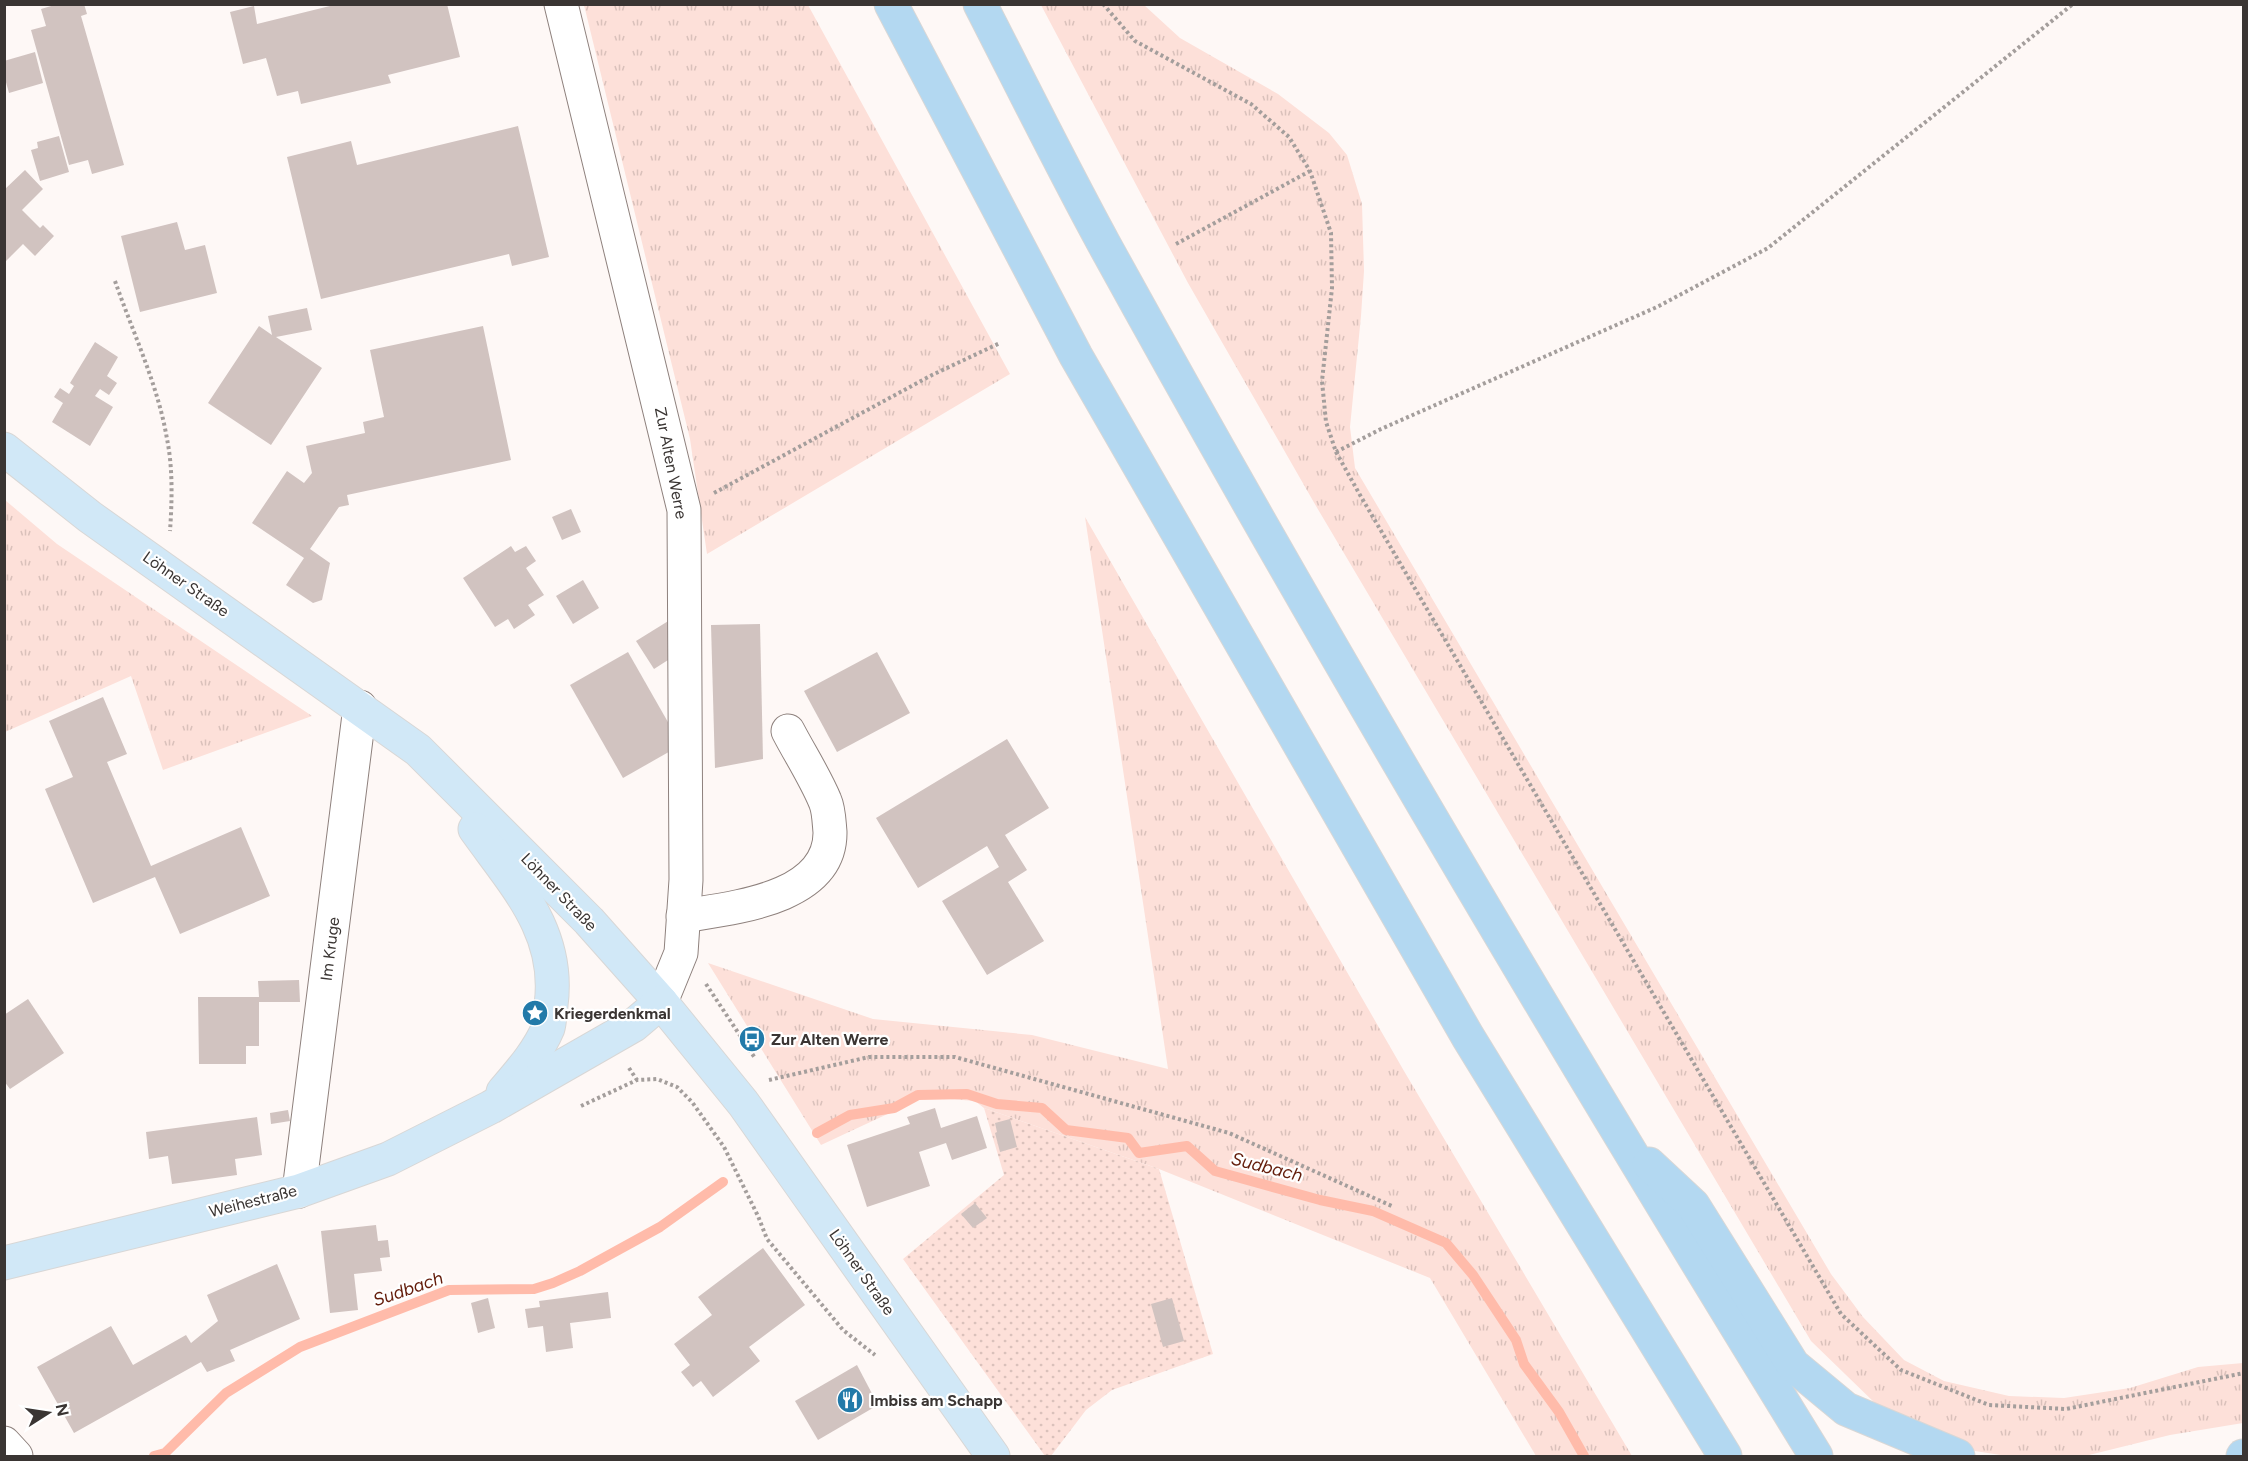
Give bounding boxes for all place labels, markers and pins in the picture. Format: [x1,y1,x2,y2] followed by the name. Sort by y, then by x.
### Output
[520,998,550,1028] place icon: Kriegerdenkmal
[554,1004,671,1023] place label: Kriegerdenkmal
[737,1024,767,1054] bus stop icon: Zur Alten Werre
[771,1030,889,1049] place label: Zur Alten Werre
[835,1385,865,1415] restaurant icon: Imbiss am Schapp
[870,1391,1003,1410] place label: Imbiss am Schapp

